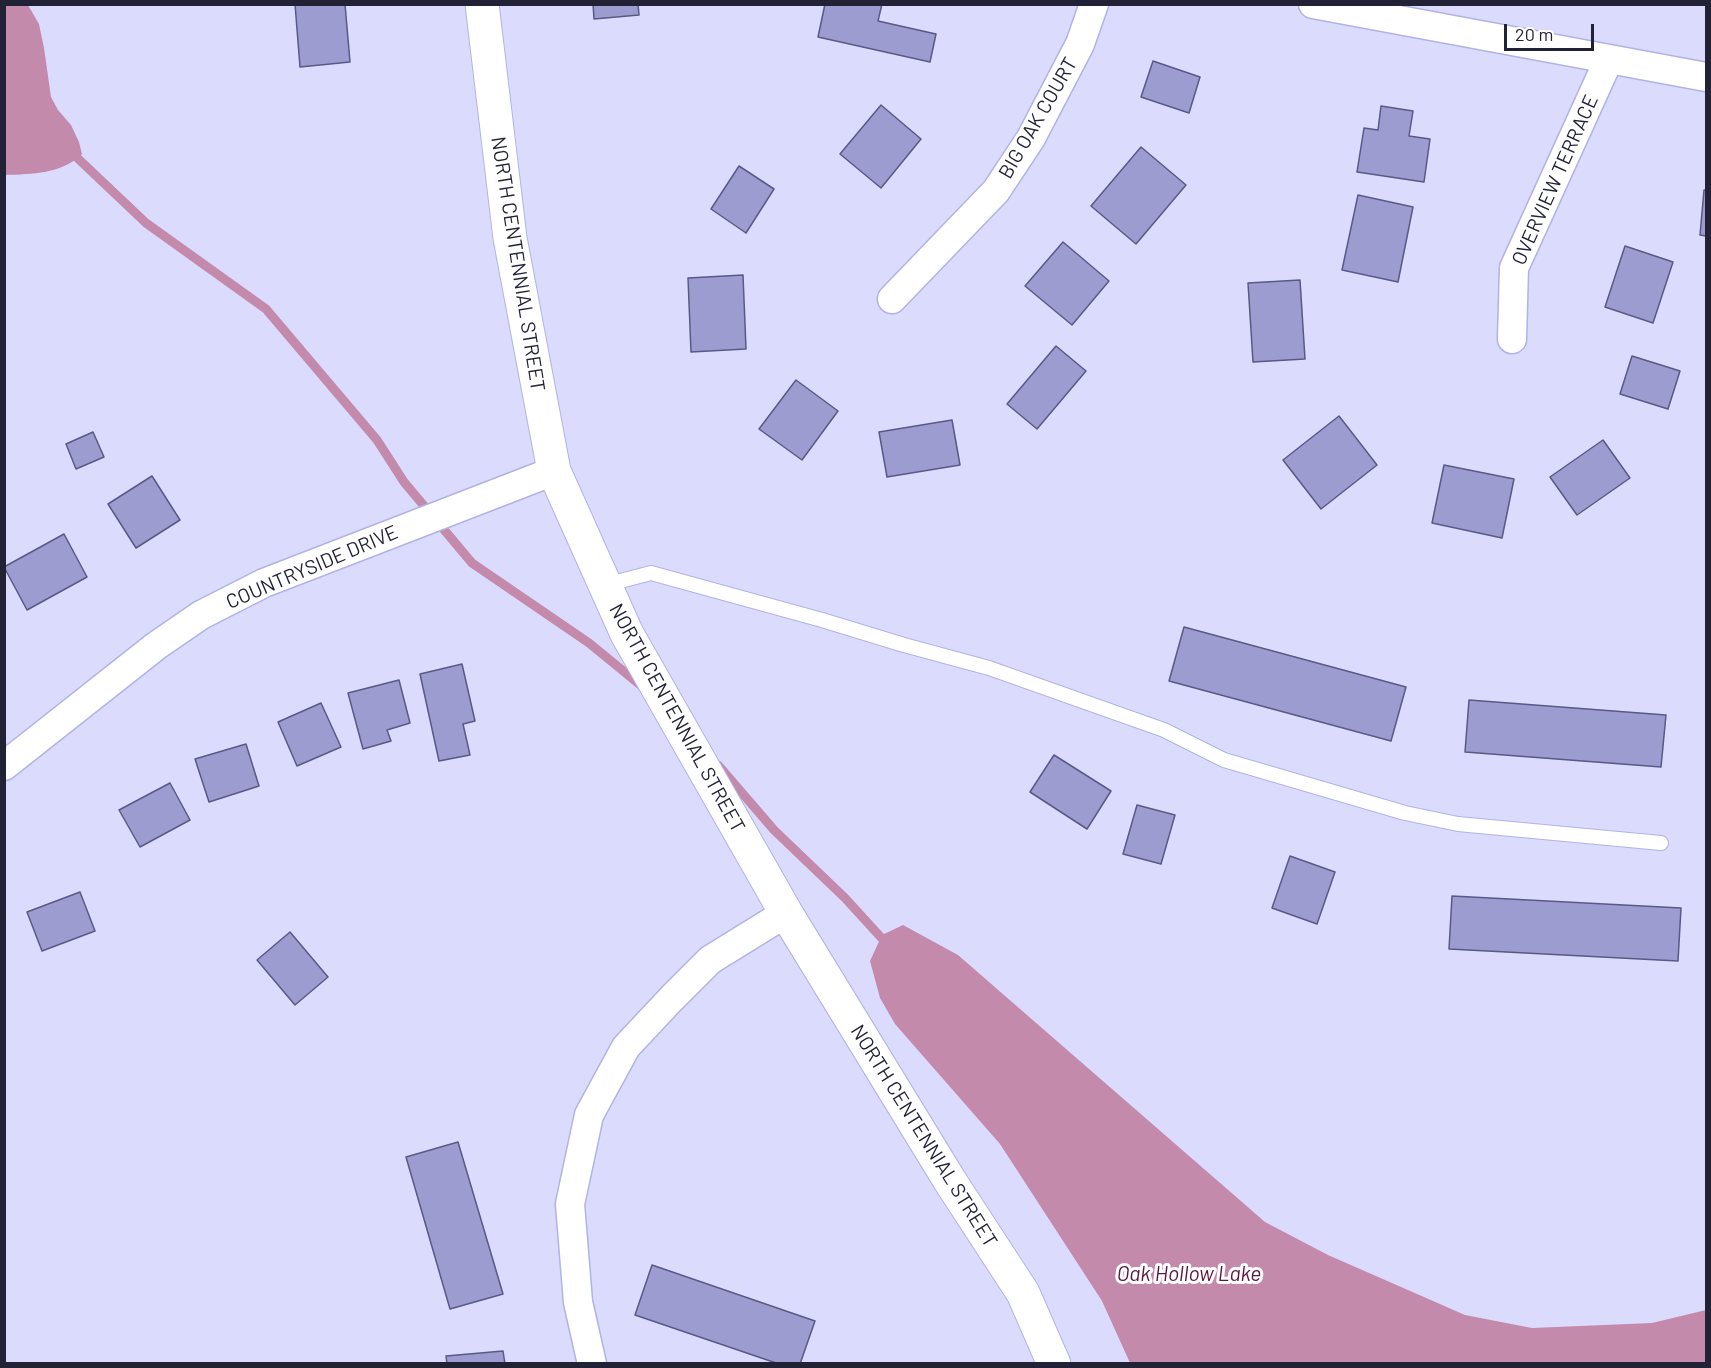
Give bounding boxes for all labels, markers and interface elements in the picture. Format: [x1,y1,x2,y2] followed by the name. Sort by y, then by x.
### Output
[1507,12,1597,50] scale bar
[1515,23,1553,45] text: 20 m
[994,53,1082,183] street label: BIG OAK COURT
[1507,91,1603,269] street label: OVERVIEW TERRACE
[486,135,550,393] street label: NORTH CENTENNIAL STREET
[223,520,401,614] street label: COUNTRYSIDE DRIVE
[604,599,750,837] street label: NORTH CENTENNIAL STREET
[846,1020,1002,1252] street label: NORTH CENTENNIAL STREET
[1117,1261,1261,1287] water label: Oak Hollow Lake

